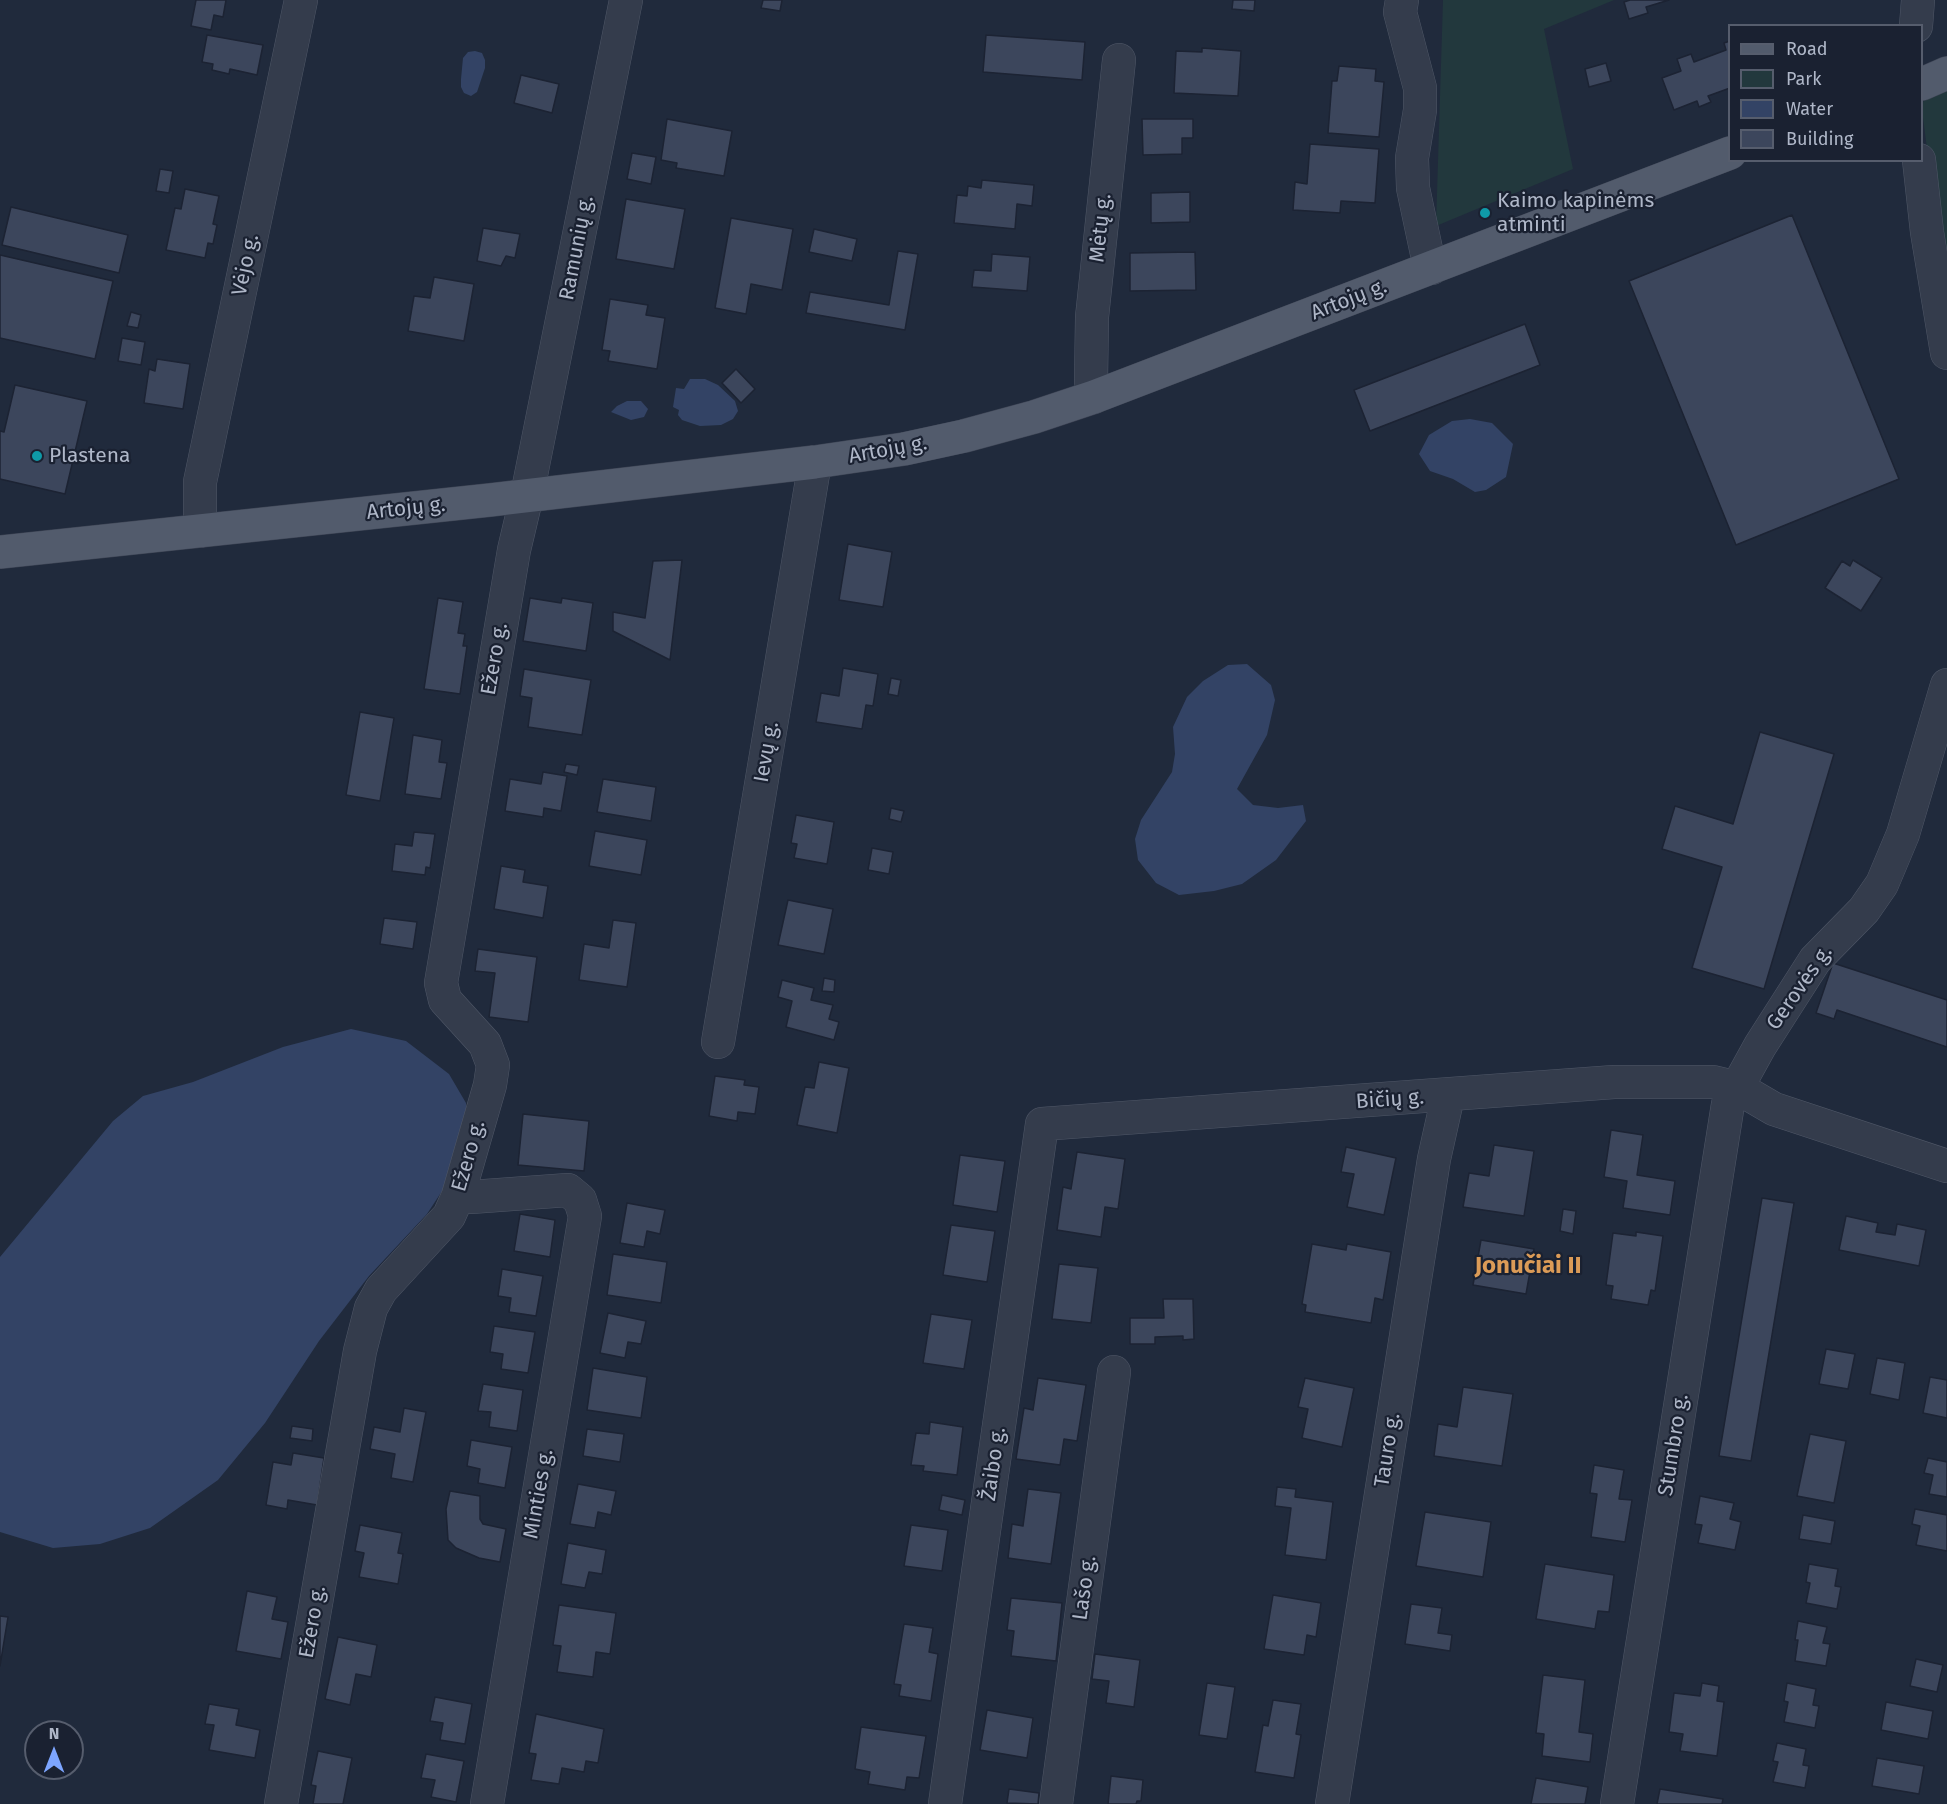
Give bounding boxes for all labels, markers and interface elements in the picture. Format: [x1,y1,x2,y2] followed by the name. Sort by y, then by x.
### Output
[1728,24,1923,162] legend
[1786,38,1828,60] text: Road
[1786,68,1821,90] text: Park
[1786,98,1833,120] text: Water
[1786,128,1853,150] text: Building
[1497,188,1654,238] place label: Kaimo kapinėms atminti
[1085,192,1117,264] street label: Mėtų g.
[555,194,599,302] street label: Ramunių g.
[1478,206,1492,220] marker: Kaimo kapinėms atminti
[227,232,265,298] street label: Vėjo g.
[1307,274,1391,326] street label: Artojų g.
[847,431,929,469] street label: Artojų g.
[49,443,131,469] place label: Plastena
[30,449,44,463] marker: Plastena
[365,492,447,526] street label: Artojų g.
[476,621,514,697] street label: Ežero g.
[749,719,785,785] street label: Ievų g.
[1762,941,1838,1035] street label: Gerovės g.
[1355,1085,1425,1115] street label: Bičių g.
[447,1117,491,1195] street label: Ežero g.
[1474,1252,1582,1280] district label: Jonučiai II
[1654,1392,1694,1498] street label: Stumbro g.
[1370,1411,1406,1489] street label: Tauro g.
[976,1425,1012,1503] street label: Žaibo g.
[519,1447,559,1541] street label: Minties g.
[1068,1554,1102,1622] street label: Lašo g.
[294,1584,332,1660] street label: Ežero g.
[24,1720,84,1780] north arrow
[49,1724,59,1743] text: N

